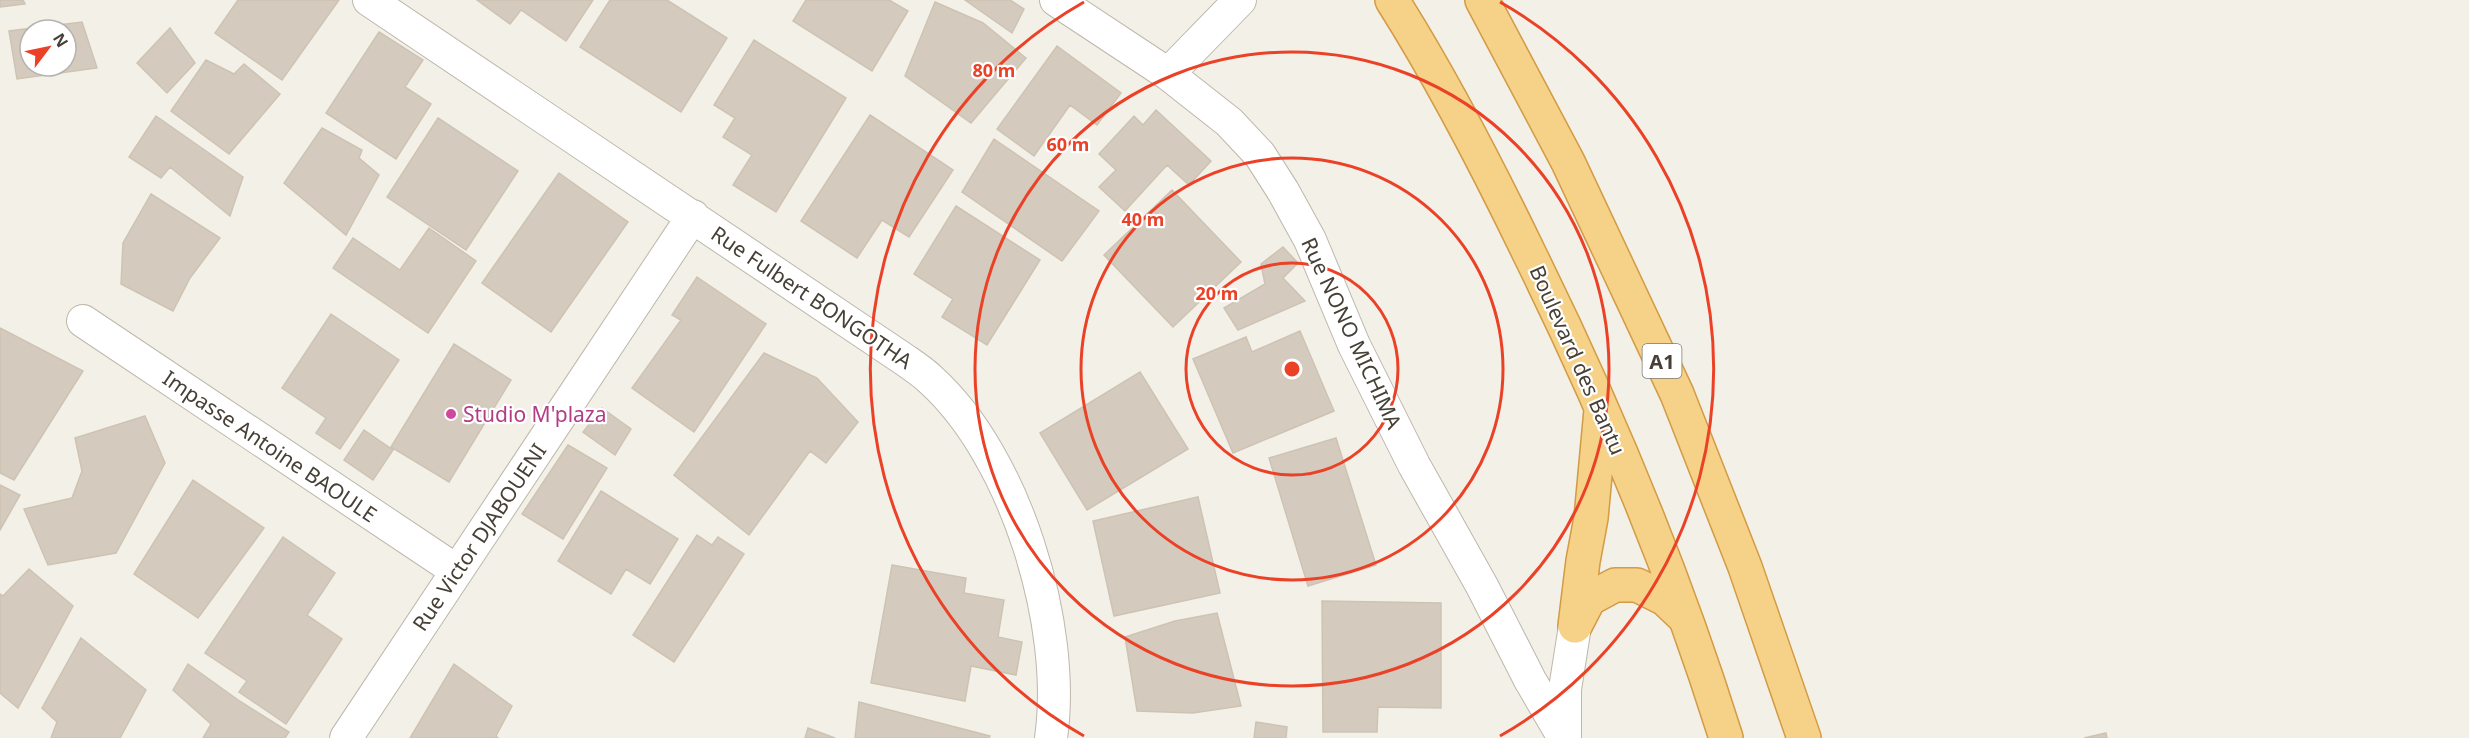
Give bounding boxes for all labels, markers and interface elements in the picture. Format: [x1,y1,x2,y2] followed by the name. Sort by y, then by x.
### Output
[18,18,78,78] north arrow
[48,29,73,51] text: N
[973,58,1015,82] text: 80 m
[1047,132,1089,156] text: 60 m
[1122,207,1164,231] text: 40 m
[706,219,918,375] street label: Rue Fulbert BONGOTHA
[1295,233,1409,434] street label: Rue NONO MICHIMA
[1524,261,1632,459] street label: Boulevard des Bantu
[1196,281,1238,305] text: 20 m
[1642,344,1682,378] road number: A1
[1282,359,1302,379] centre of rings
[158,364,382,528] street label: Impasse Antoine BAOULE
[463,400,607,428] place label: Studio M'plaza
[444,407,458,421] marker: Studio M'plaza
[406,438,552,636] street label: Rue Victor DJABOUENI

